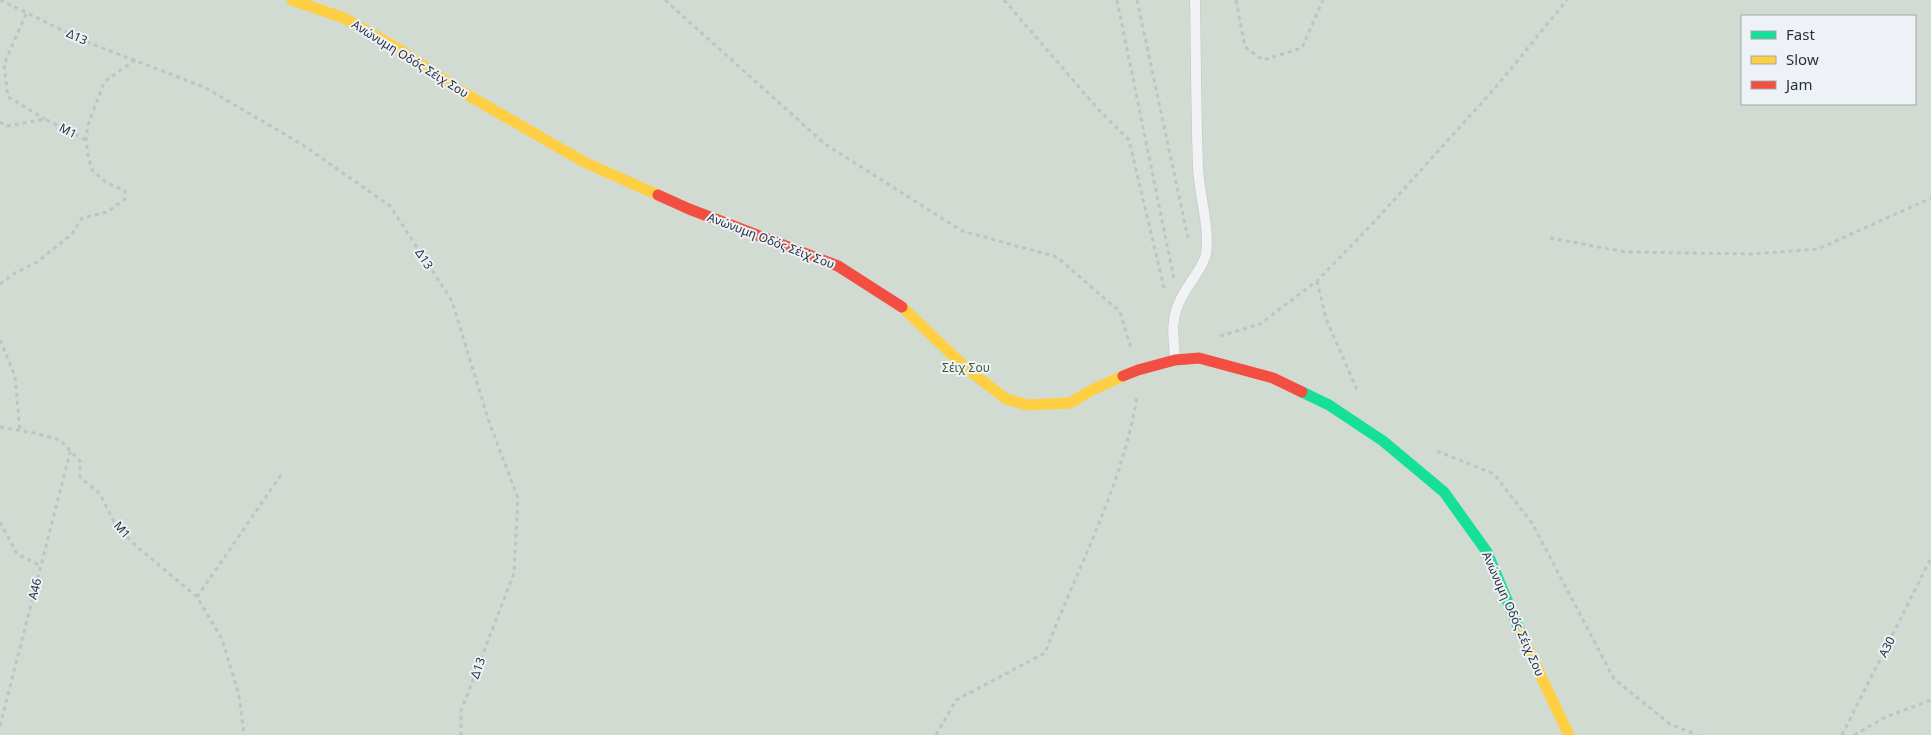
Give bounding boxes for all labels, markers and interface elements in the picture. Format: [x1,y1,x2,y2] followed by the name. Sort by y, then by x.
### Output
[1741,15,1916,105] legend
[349,16,472,102] street label: Ανώνυμη Οδός Σέιχ Σου
[64,24,91,49] street label: Δ13
[1786,24,1815,44] text: Fast
[1786,49,1819,69] text: Slow
[1784,74,1813,94] text: Jam
[56,119,80,142] street label: Μ1
[705,208,837,273] street label: Ανώνυμη Οδός Σέιχ Σου
[411,245,437,272] street label: Δ13
[942,359,990,376] park label: Σέιχ Σου
[110,517,135,542] street label: Μ1
[1478,549,1549,679] street label: Ανώνυμη Οδός Σέιχ Σου
[24,576,45,601] street label: Α46
[1874,633,1899,660] street label: Α30
[466,655,489,681] street label: Δ13

